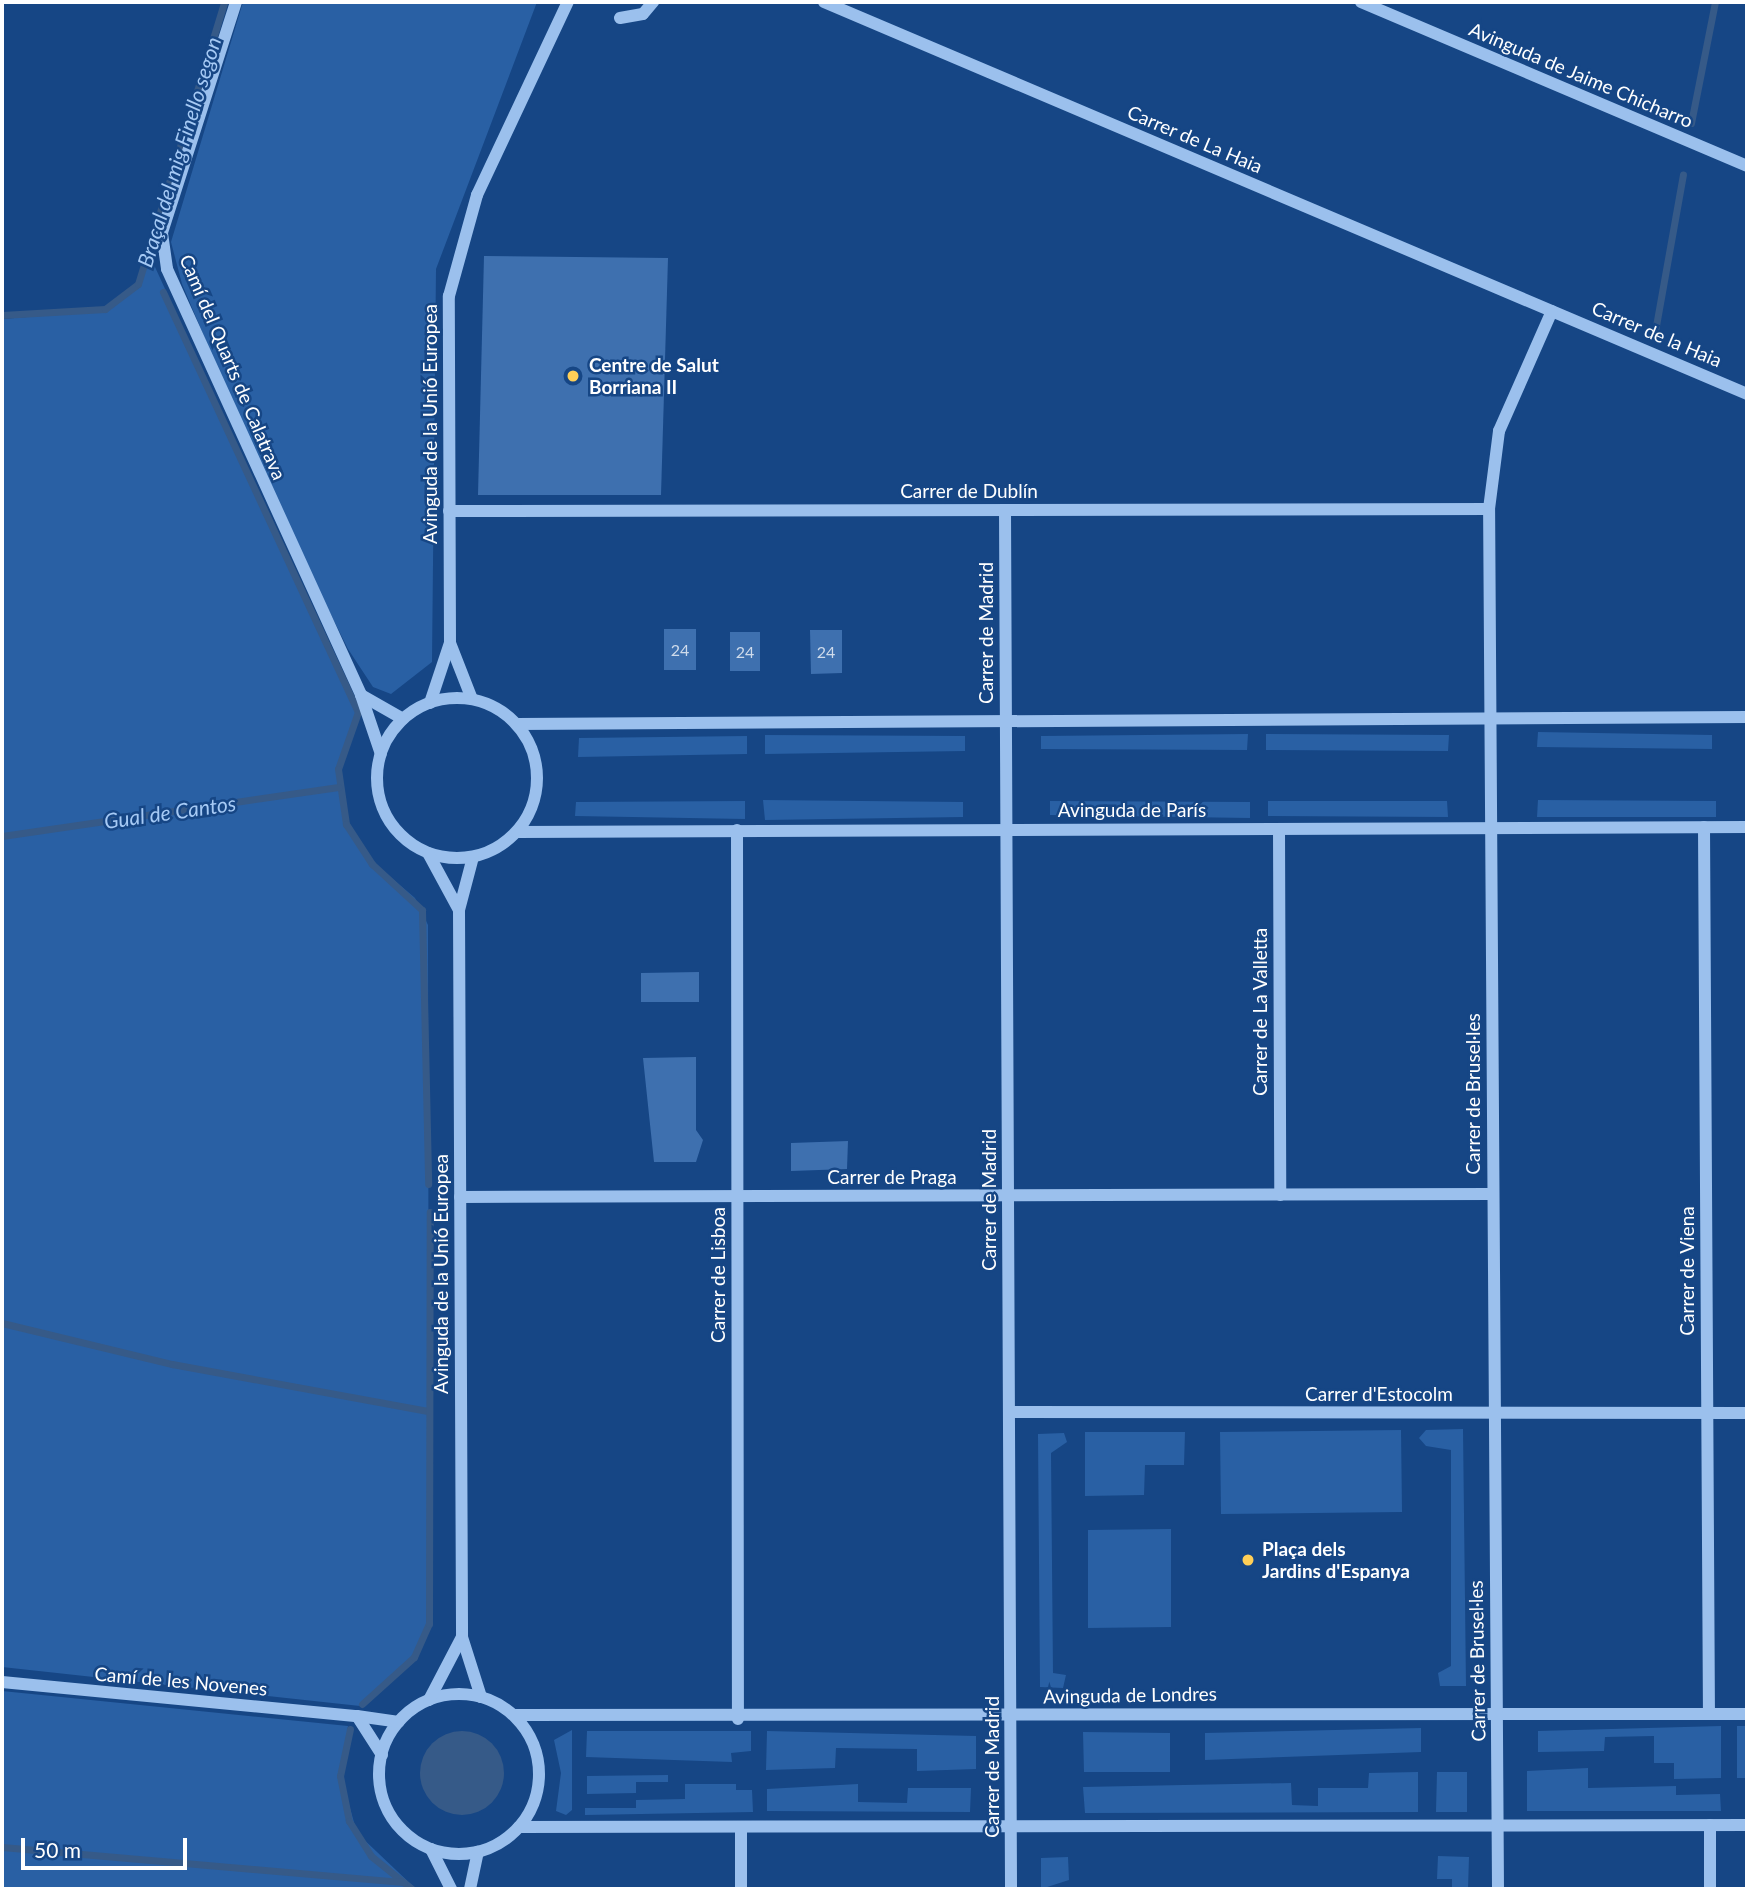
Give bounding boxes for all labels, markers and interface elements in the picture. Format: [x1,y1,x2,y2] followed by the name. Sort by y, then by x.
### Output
[1465,17,1697,133] street label: Avinguda de Jaime Chicharro
[132,34,226,270] water label: Braçal del mig Finello segon
[1124,100,1266,178] street label: Carrer de La Haia
[175,251,291,483] street label: Camí del Quarts de Calatrava
[1588,296,1726,372] street label: Carrer de la Haia
[419,304,441,544] street label: Avinguda de la Unió Europea
[589,354,719,398] place label: Centre de Salut Borriana II
[563,366,583,386] marker: Centre de Salut Borriana II
[900,480,1038,502] street label: Carrer de Dublín
[975,562,997,704] street label: Carrer de Madrid
[671,640,689,660] house number: 24
[736,642,754,662] house number: 24
[817,642,835,662] house number: 24
[102,790,238,834] water label: Gual de Cantos
[1058,799,1206,821] street label: Avinguda de París
[1249,927,1271,1097] street label: Carrer de La Valletta
[1462,1013,1484,1175] street label: Carrer de Brusel·les
[978,1129,1000,1271] street label: Carrer de Madrid
[430,1154,452,1394] street label: Avinguda de la Unió Europea
[827,1166,957,1188] street label: Carrer de Praga
[1676,1206,1698,1336] street label: Carrer de Viena
[707,1207,729,1343] street label: Carrer de Lisboa
[1305,1383,1453,1405] street label: Carrer d'Estocolm
[1262,1538,1410,1582] place label: Plaça dels Jardins d'Espanya
[1240,1552,1256,1568] marker: Plaça dels Jardins d'Espanya
[1464,1580,1490,1742] street label: Carrer de Brusel·les
[94,1662,268,1700] street label: Camí de les Novenes
[1043,1682,1217,1708] street label: Avinguda de Londres
[981,1696,1003,1838] street label: Carrer de Madrid
[24,1825,191,1869] scale bar
[34,1837,81,1862] text: 50 m

